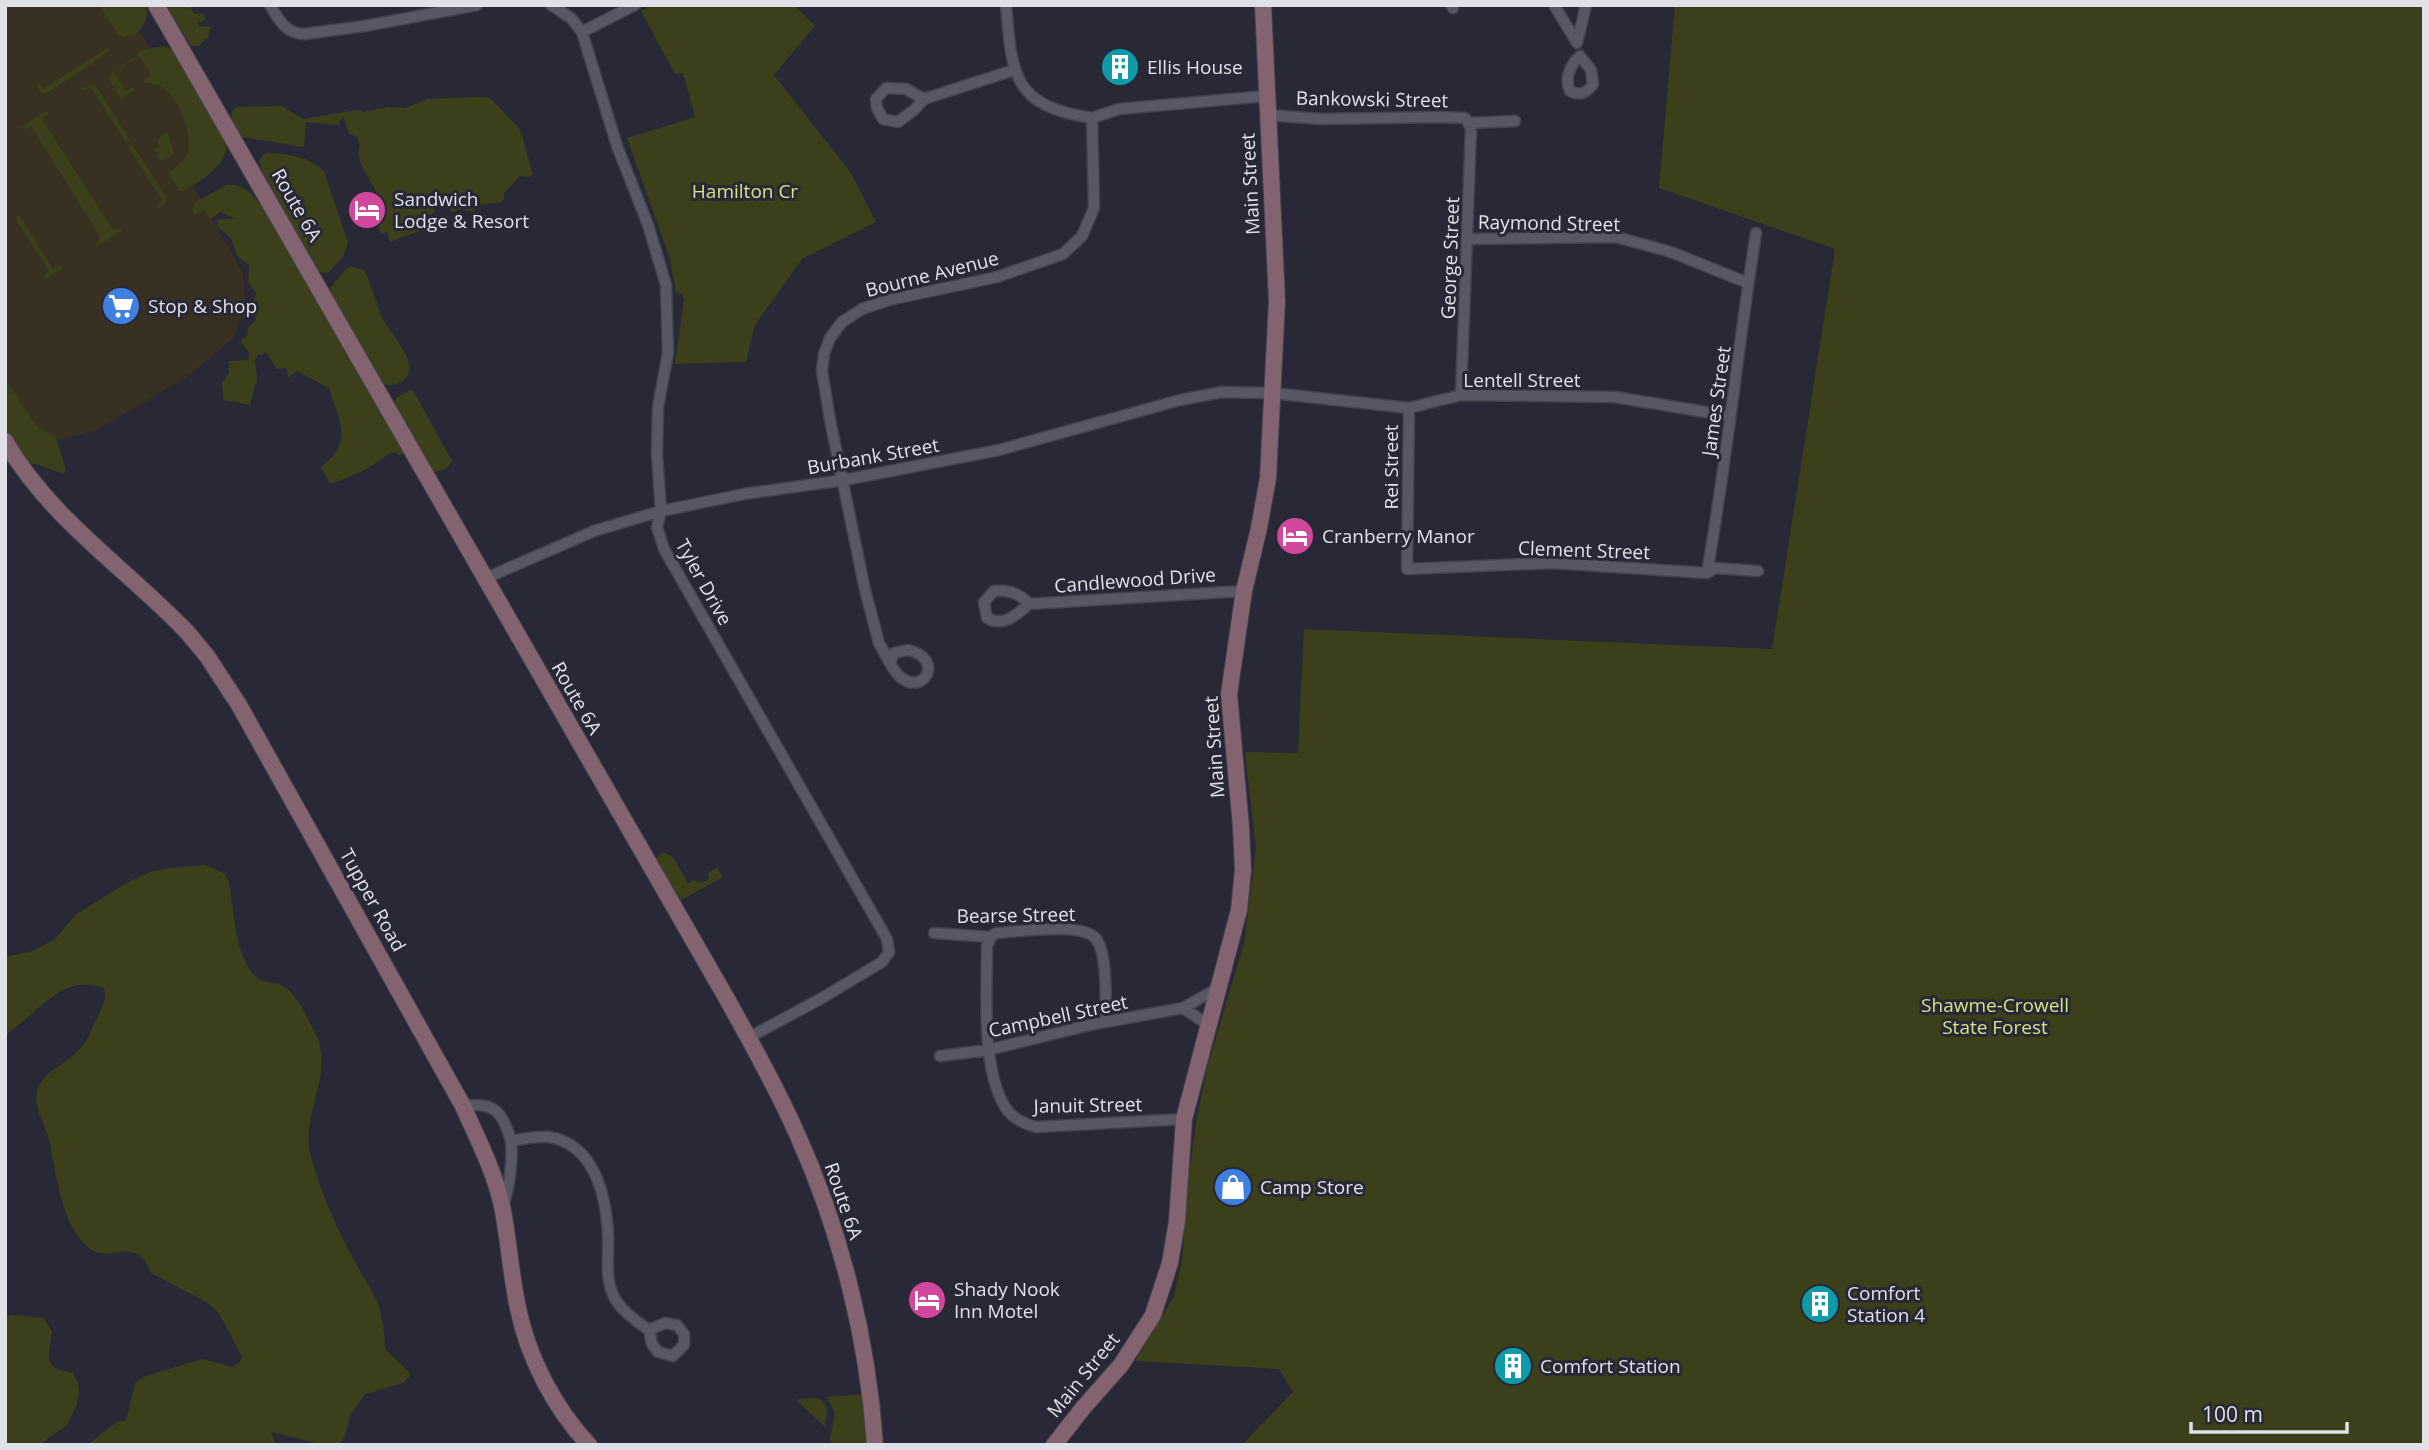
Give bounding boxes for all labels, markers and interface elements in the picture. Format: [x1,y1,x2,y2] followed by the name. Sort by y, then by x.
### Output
[1099,46,1141,88] building icon: Ellis House
[1147,54,1243,80] place label: Ellis House
[1296,85,1449,113] street label: Bankowski Street
[1234,132,1266,236] street label: Main Street
[266,164,328,246] street label: Route 6A
[692,178,798,204] park label: Hamilton Cr
[394,186,529,234] place label: Sandwich Lodge & Resort
[346,189,388,231] hotel icon: Sandwich Lodge & Resort
[1435,196,1465,320] street label: George Street
[1478,209,1620,237] street label: Raymond Street
[863,245,1001,303] street label: Bourne Avenue
[100,285,142,327] supermarket icon: Stop & Shop
[148,293,257,319] place label: Stop & Shop
[1695,344,1737,460] street label: James Street
[1463,367,1581,393] street label: Lentell Street
[1378,424,1404,510] street label: Rei Street
[805,432,941,480] street label: Burbank Street
[1274,515,1316,557] hotel icon: Cranberry Manor
[1322,523,1475,549] place label: Cranberry Manor
[670,534,738,630] street label: Tyler Drive
[1518,535,1651,565] street label: Clement Street
[1053,561,1217,599] street label: Candlewood Drive
[546,657,608,739] street label: Route 6A
[1197,695,1231,799] street label: Main Street
[334,844,412,956] street label: Tupper Road
[956,901,1076,929] street label: Bearse Street
[986,989,1130,1043] street label: Campbell Street
[1921,992,2069,1040] park label: Shawme-Crowell State Forest
[1032,1091,1143,1119] street label: Januit Street
[819,1159,869,1243] street label: Route 6A
[1212,1166,1254,1208] shop icon: Camp Store
[1260,1174,1364,1200] place label: Camp Store
[954,1276,1060,1324] place label: Shady Nook Inn Motel
[906,1279,948,1321] hotel icon: Shady Nook Inn Motel
[1847,1280,1925,1328] place label: Comfort Station 4
[1799,1283,1841,1325] building icon: Comfort Station 4
[1041,1327,1125,1423] street label: Main Street
[1492,1345,1534,1387] building icon: Comfort Station
[1540,1353,1681,1379] place label: Comfort Station
[2191,1390,2347,1434] scale bar
[2202,1400,2263,1428] text: 100 m

